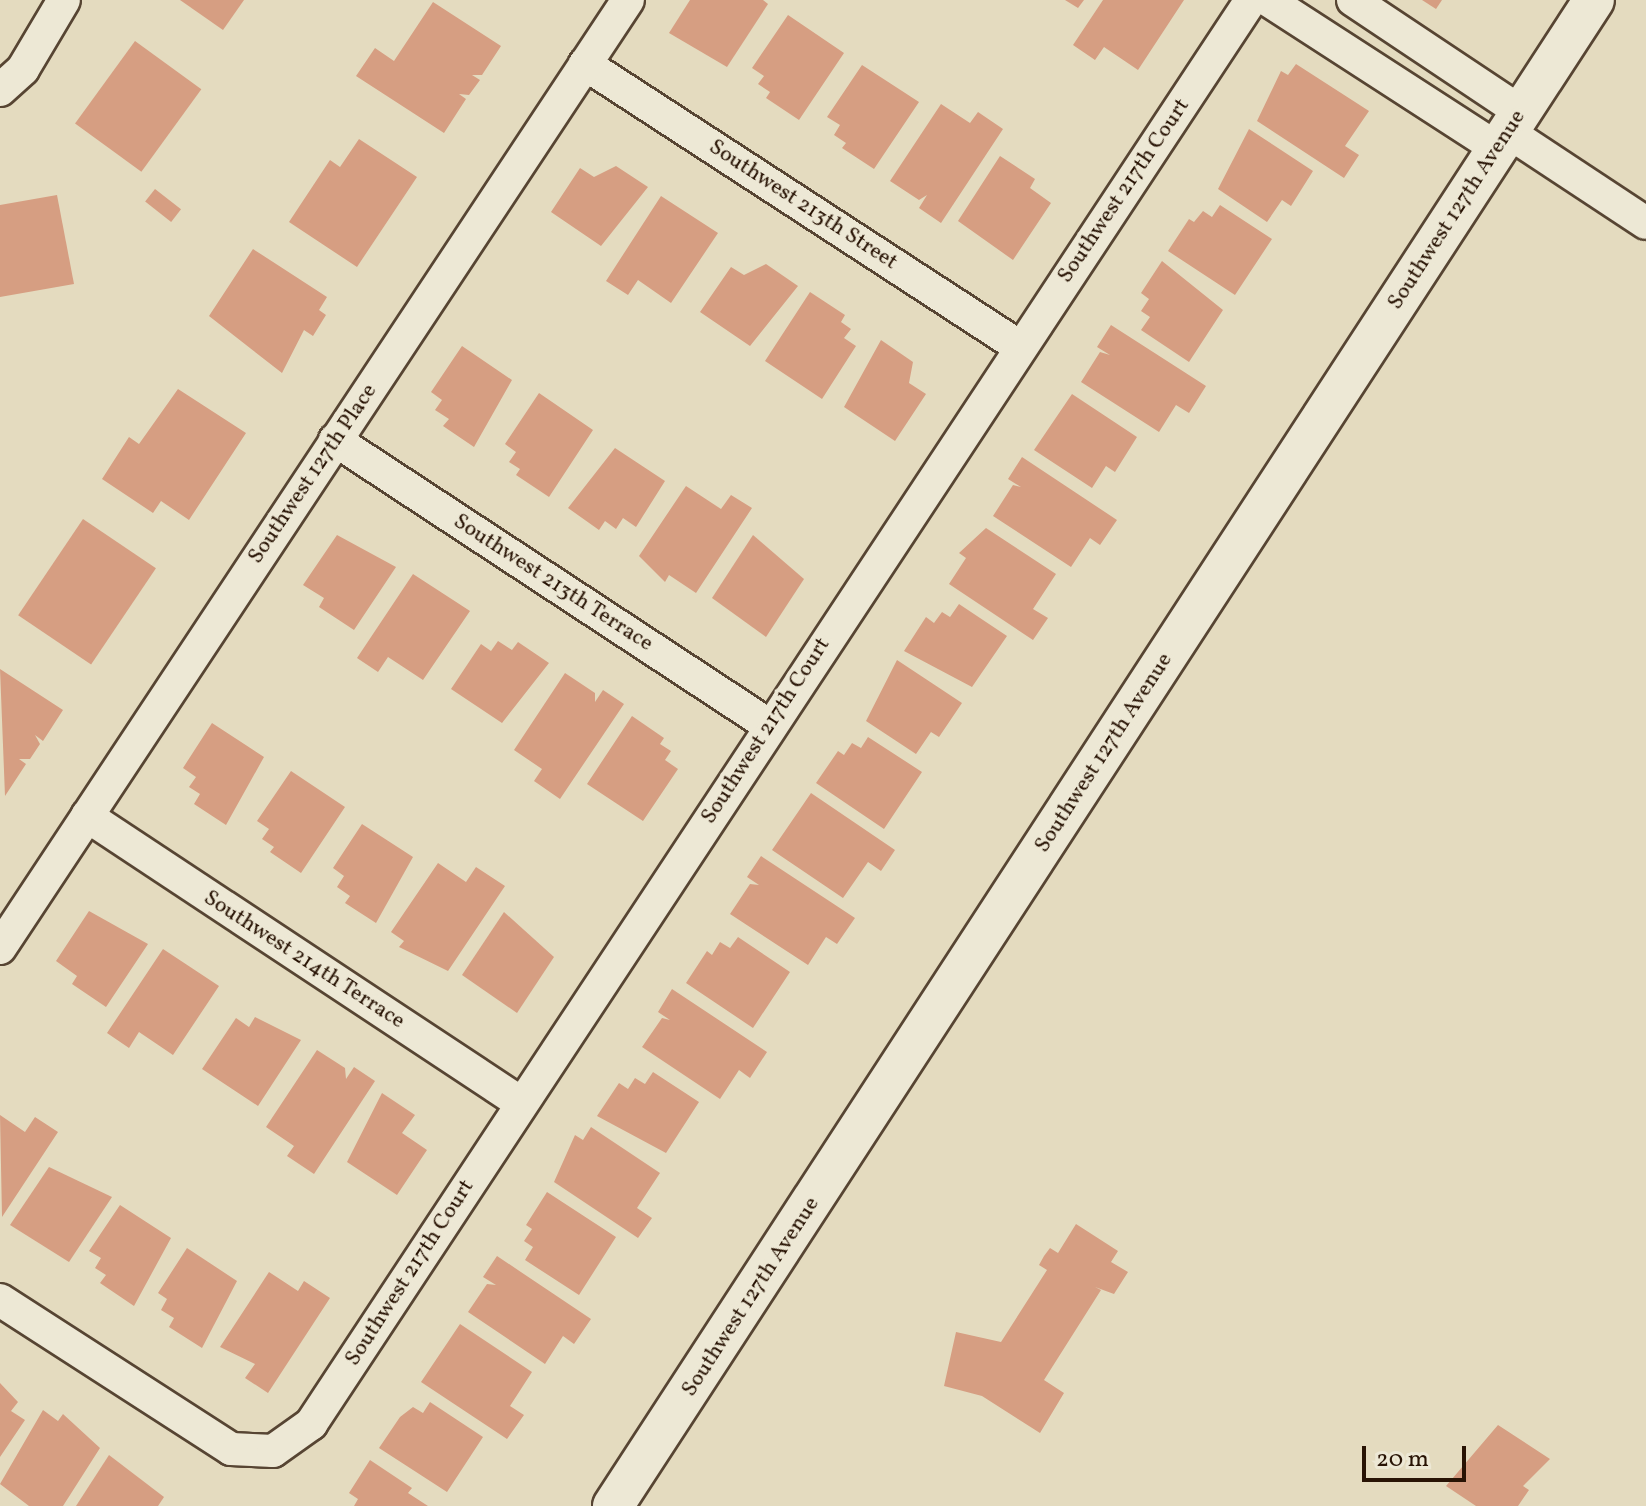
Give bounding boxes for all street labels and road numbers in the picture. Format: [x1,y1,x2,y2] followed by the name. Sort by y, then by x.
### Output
[1052,94,1196,288] street label: Southwest 217th Court
[1383,105,1531,315] street label: Southwest 127th Avenue
[704,134,902,276] street label: Southwest 213th Street
[243,379,383,569] street label: Southwest 127th Place
[448,508,658,658] street label: Southwest 213th Terrace
[696,633,836,829] street label: Southwest 217th Court
[1030,648,1178,858] street label: Southwest 127th Avenue
[198,885,410,1035] street label: Southwest 214th Terrace
[340,1175,480,1371] street label: Southwest 217th Court
[677,1192,825,1402] street label: Southwest 127th Avenue

